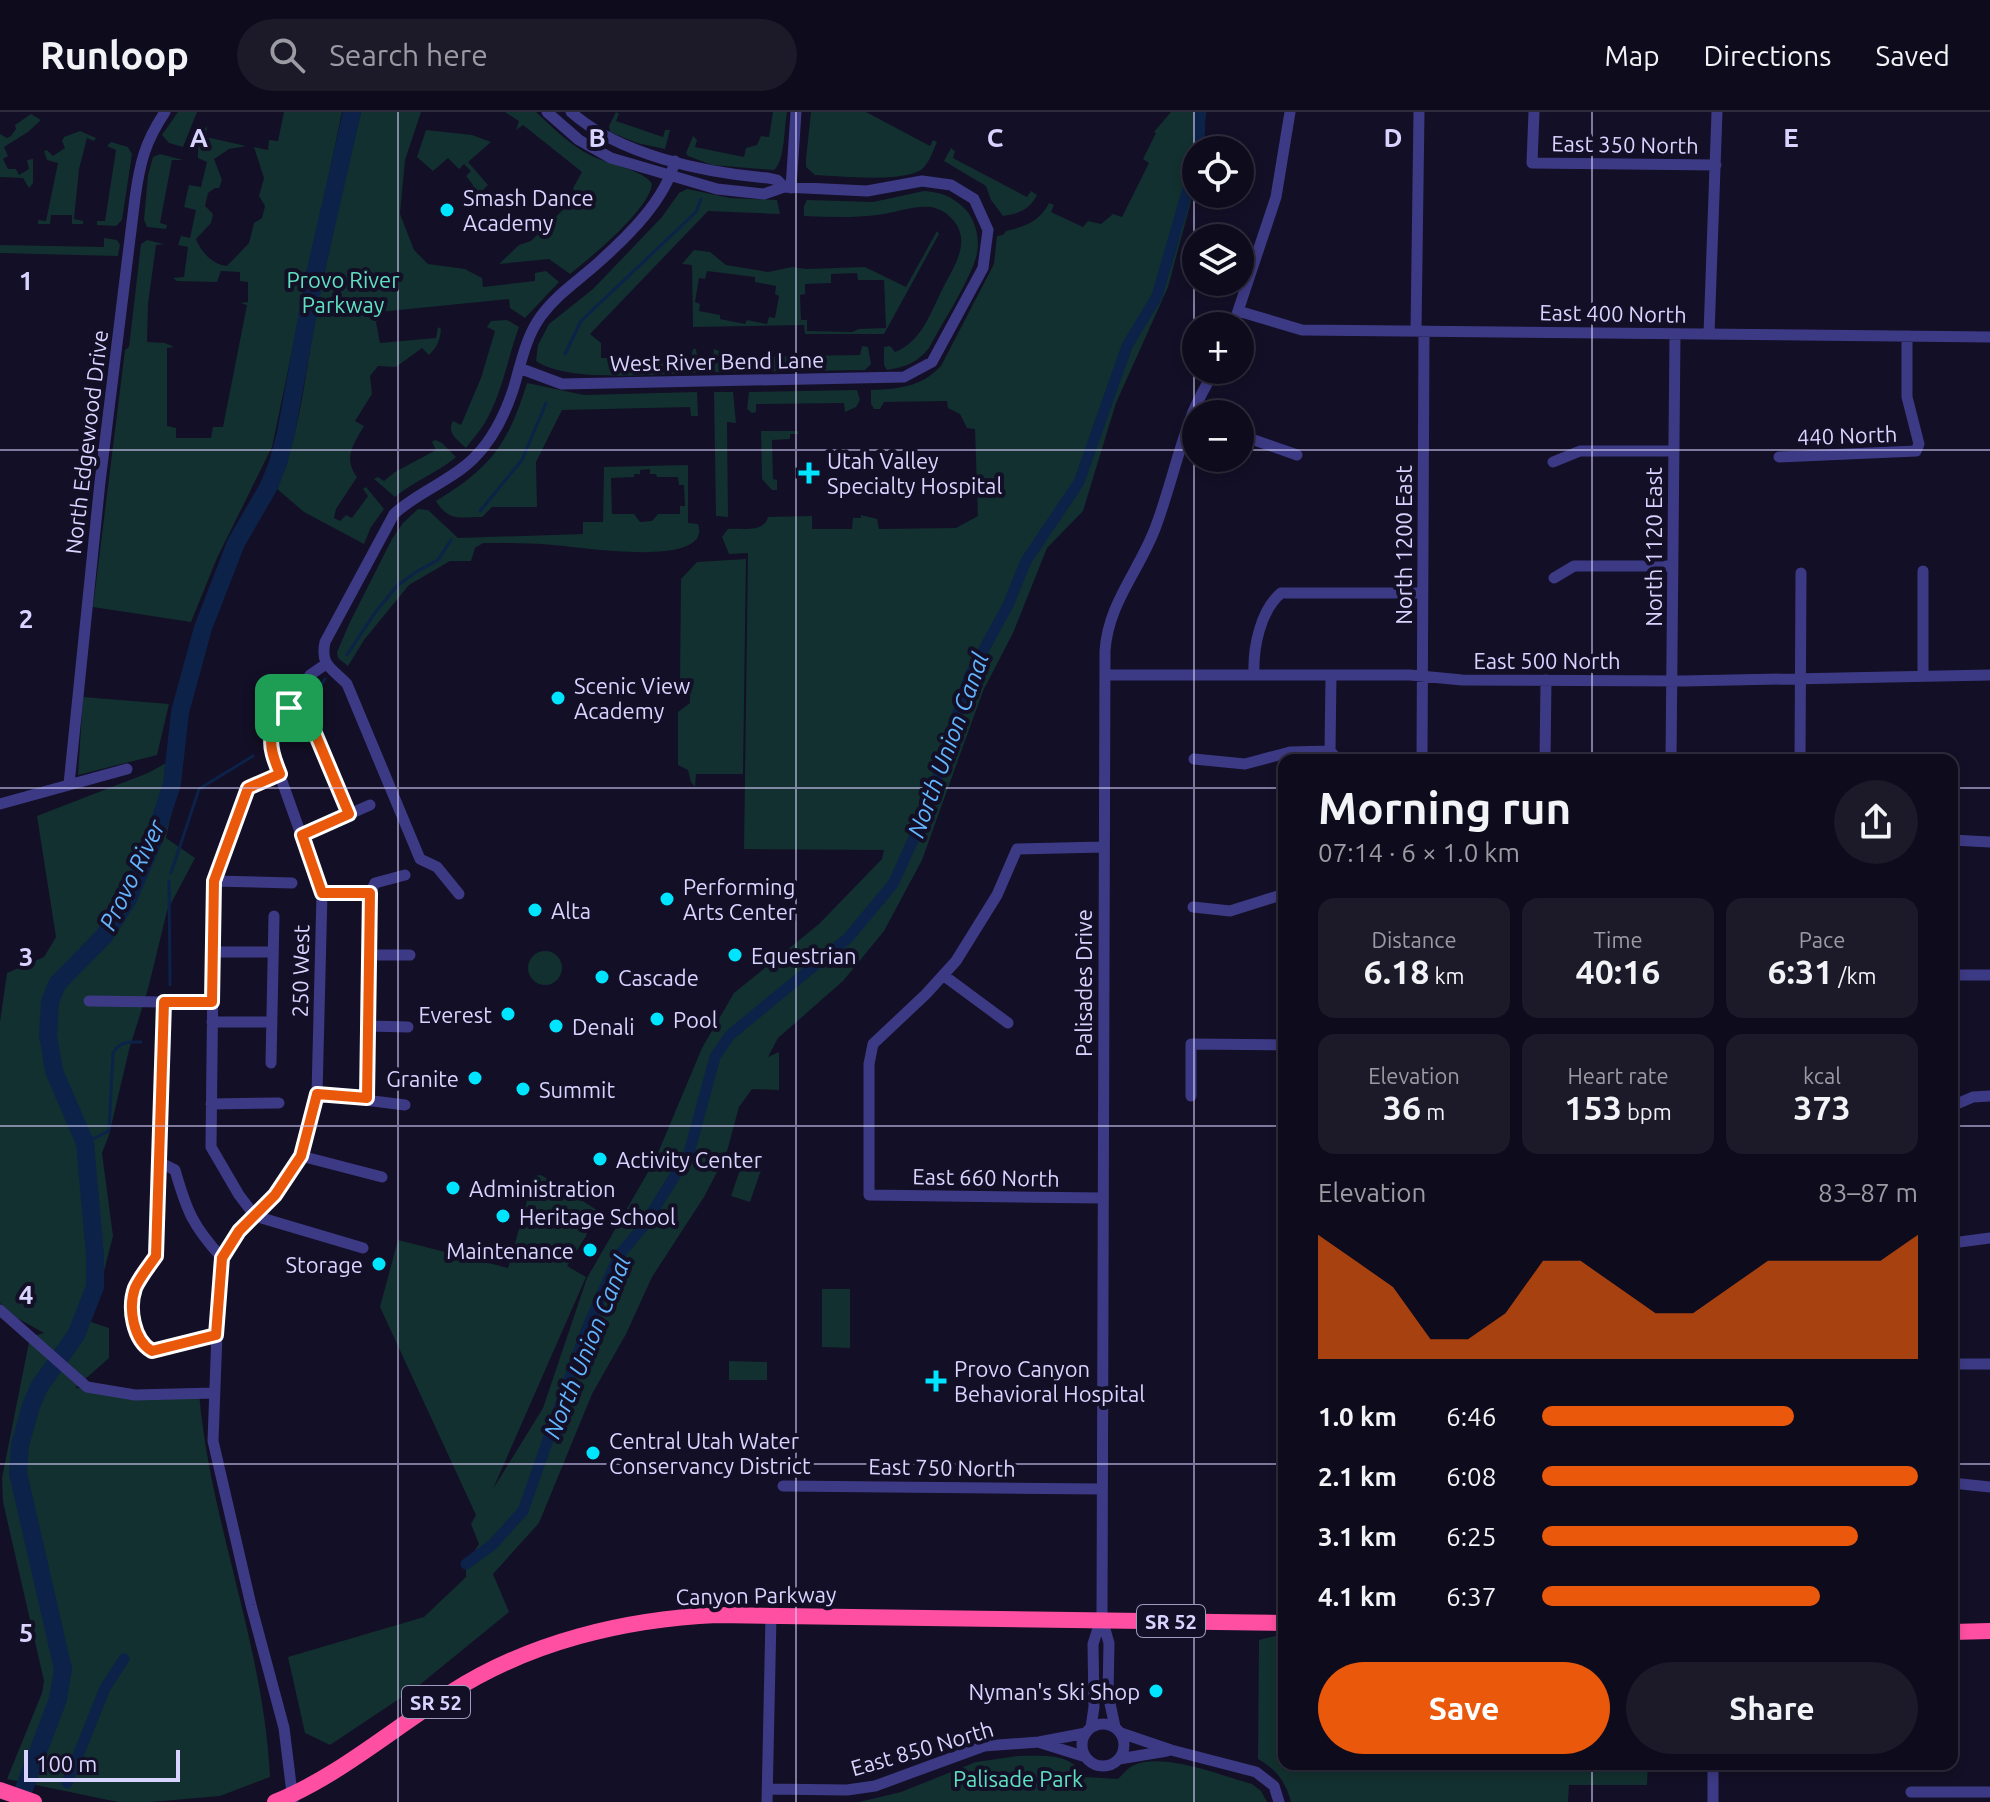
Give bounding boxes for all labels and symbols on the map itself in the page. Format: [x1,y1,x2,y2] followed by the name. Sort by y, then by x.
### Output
[190,123,209,152] text: A
[588,123,606,152] text: B
[987,123,1004,152] text: C
[1384,123,1402,152] text: D
[1783,123,1799,152] text: E
[1551,130,1699,158] street label: East 350 North
[463,185,594,235] place label: Smash Dance Academy
[438,201,456,219] marker: Smash Dance Academy
[19,266,33,295] text: 1
[286,267,400,317] park label: Provo River Parkway
[1539,299,1687,327] street label: East 400 North
[60,328,112,556] street label: North Edgewood Drive
[610,347,824,375] street label: West River Bend Lane
[1796,421,1898,449] street label: 440 North
[827,448,1002,498] place label: Utah Valley Specialty Hospital
[798,462,820,484] marker: Utah Valley Specialty Hospital
[1391,465,1416,625] street label: North 1200 East
[1641,467,1666,627] street label: North 1120 East
[19,604,33,633] text: 2
[1473,648,1621,673] street label: East 500 North
[902,649,994,841] water label: North Union Canal
[574,673,690,723] place label: Scenic View Academy
[255,674,323,742] pin
[549,689,567,707] marker: Scenic View Academy
[94,815,171,935] water label: Provo River
[683,874,797,924] place label: Performing Arts Center
[658,890,676,908] marker: Performing Arts Center
[551,898,591,923] place label: Alta
[526,901,544,919] marker: Alta
[1071,909,1096,1057] street label: Palisades Drive
[287,924,313,1018] street label: 250 West
[19,942,33,971] text: 3
[751,943,857,968] place label: Equestrian
[726,946,744,964] marker: Equestrian
[618,965,699,990] place label: Cascade
[593,968,611,986] marker: Cascade
[418,1002,492,1027] place label: Everest
[499,1005,517,1023] marker: Everest
[673,1007,718,1032] place label: Pool
[648,1010,666,1028] marker: Pool
[572,1014,635,1039] place label: Denali
[547,1017,565,1035] marker: Denali
[386,1066,459,1091] place label: Granite
[466,1069,484,1087] marker: Granite
[539,1077,615,1102] place label: Summit
[514,1080,532,1098] marker: Summit
[616,1147,763,1172] place label: Activity Center
[591,1150,609,1168] marker: Activity Center
[912,1163,1060,1191] street label: East 660 North
[469,1176,616,1201] place label: Administration
[444,1179,462,1197] marker: Administration
[519,1204,676,1229] place label: Heritage School
[494,1207,512,1225] marker: Heritage School
[446,1238,574,1263] place label: Maintenance
[581,1241,599,1259] marker: Maintenance
[538,1251,636,1442] water label: North Union Canal
[286,1252,363,1277] place label: Storage
[370,1255,388,1273] marker: Storage
[19,1280,33,1309] text: 4
[954,1356,1145,1406] place label: Provo Canyon Behavioral Hospital
[925,1370,947,1392] marker: Provo Canyon Behavioral Hospital
[609,1428,811,1478] place label: Central Utah Water Conservancy District
[584,1444,602,1462] marker: Central Utah Water Conservancy District
[868,1453,1016,1481] street label: East 750 North
[675,1581,837,1609] street label: Canyon Parkway
[1137,1605,1205,1637] road number: SR 52
[19,1618,33,1647] text: 5
[969,1679,1140,1704] place label: Nyman's Ski Shop
[1147,1682,1165,1700] marker: Nyman's Ski Shop
[402,1686,470,1718] road number: SR 52
[848,1716,996,1780] street label: East 850 North
[24,1746,180,1782] scale bar
[953,1766,1083,1791] park label: Palisade Park

